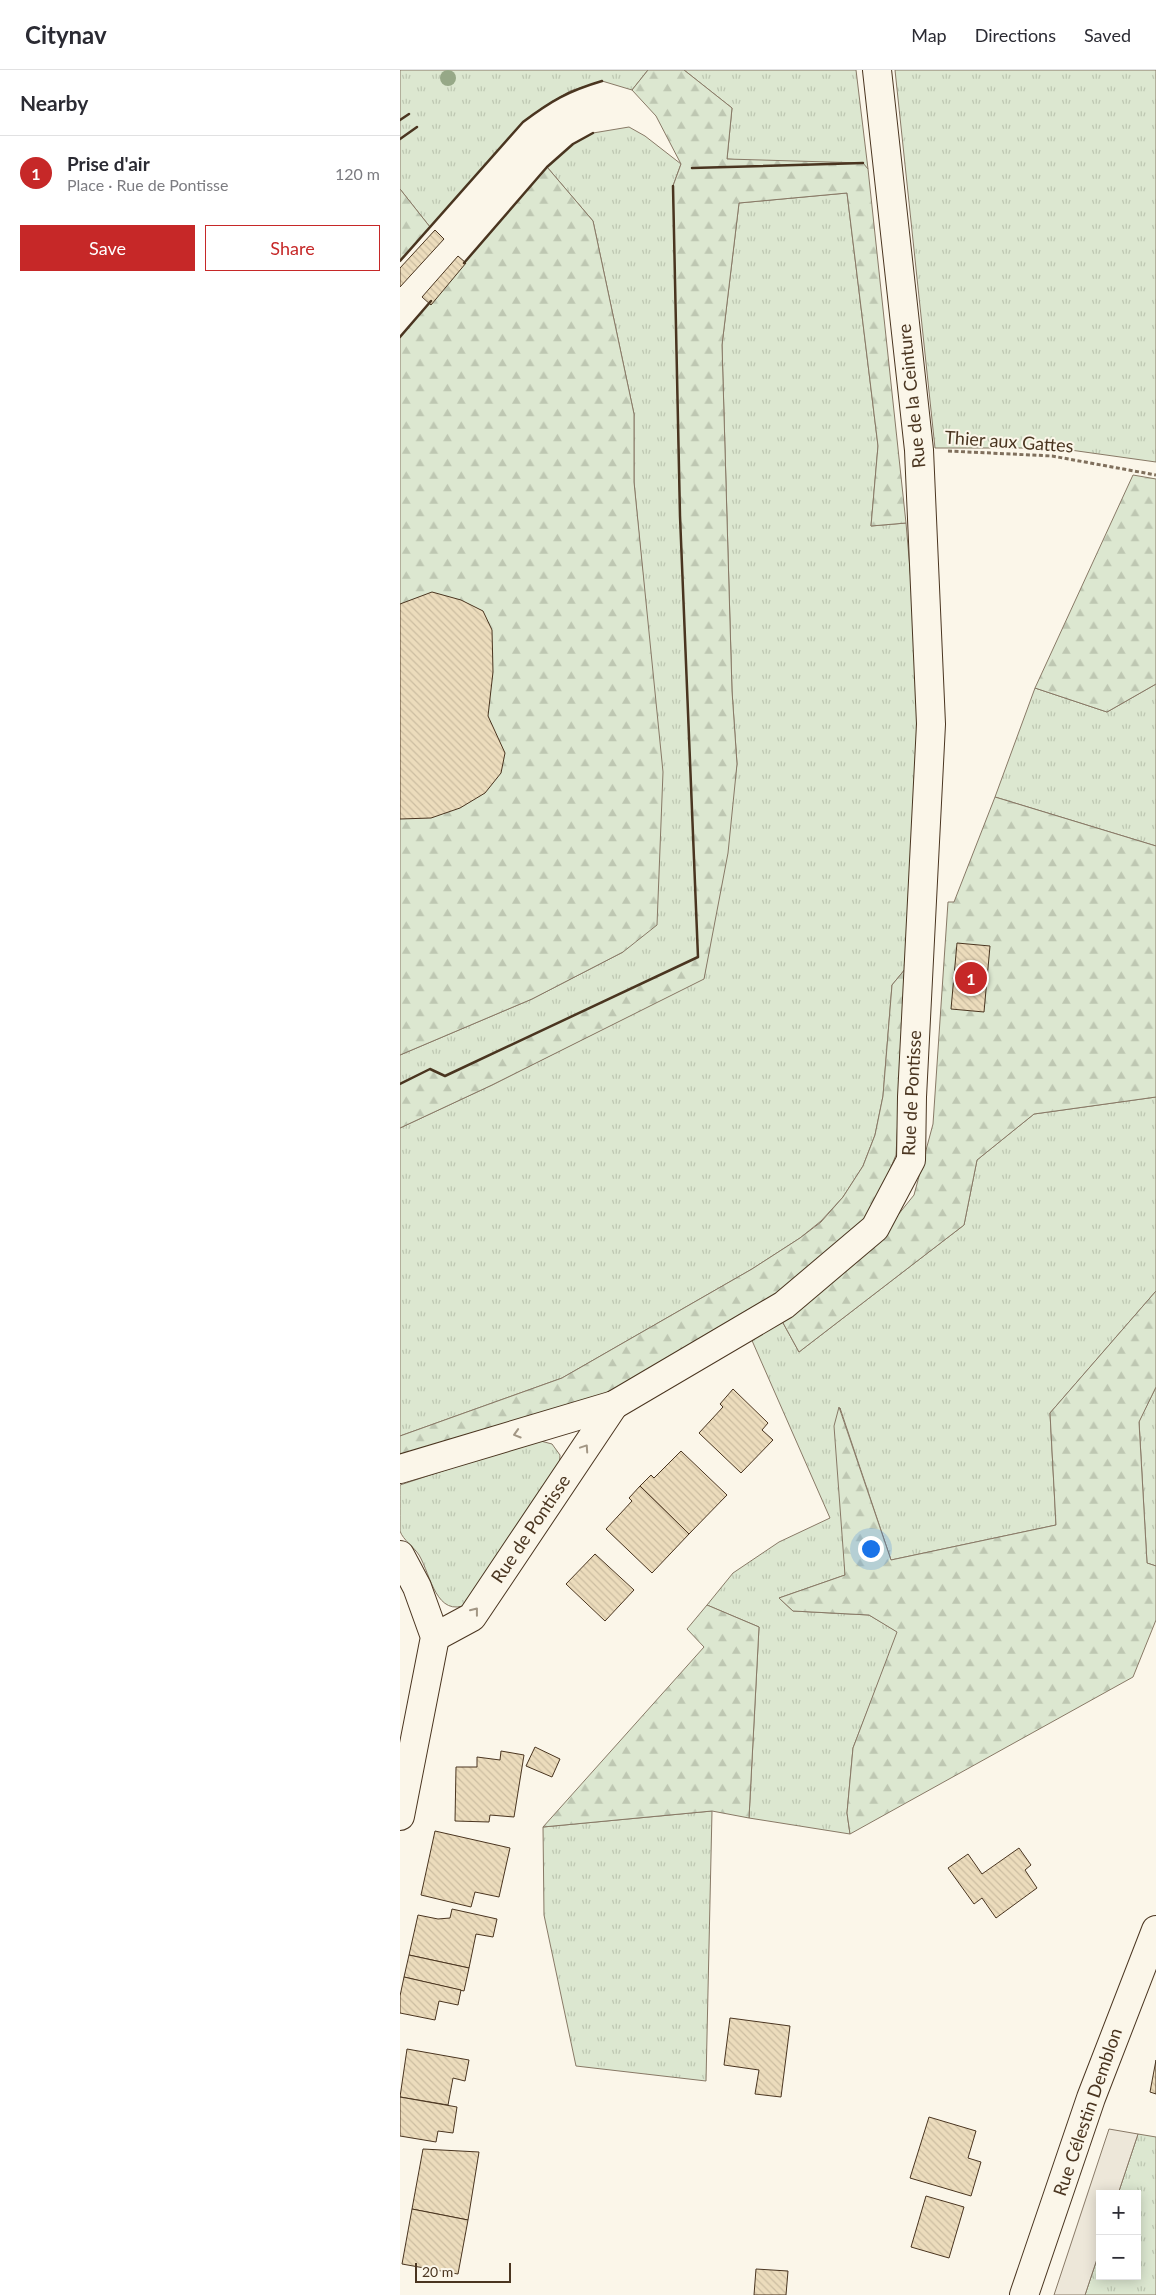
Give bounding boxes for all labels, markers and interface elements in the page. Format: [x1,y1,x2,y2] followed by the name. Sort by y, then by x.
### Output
[25,20,107,49] text: Citynav
[911,24,947,46] text: Map
[975,24,1056,46] text: Directions
[1084,24,1131,46] text: Saved
[20,90,88,115] text: Nearby
[67,152,150,175] text: Prise d'air
[31,164,41,183] text: 1
[335,164,380,183] text: 120 m
[67,175,228,194] text: Place · Rue de Pontisse
[20,225,195,271] button: Save
[205,225,380,271] button: Share
[892,323,930,469] street label: Rue de la Ceinture
[944,426,1074,456] street label: Thier aux Gattes
[955,959,987,997] pin: 1
[897,1030,925,1156] street label: Rue de Pontisse
[514,1429,522,1439] one-way arrow
[579,1444,589,1453] one-way arrow
[486,1470,574,1587] street label: Rue de Pontisse
[858,1536,884,1562] your location
[469,1608,478,1617] one-way arrow
[1048,2025,1126,2199] street label: Rue Célestin Demblon
[1096,2190,1141,2280] map controls
[1096,2190,1141,2235] button: +
[1096,2235,1141,2280] button: −
[415,2260,511,2283] scale bar
[422,2263,453,2280] text: 20 m

